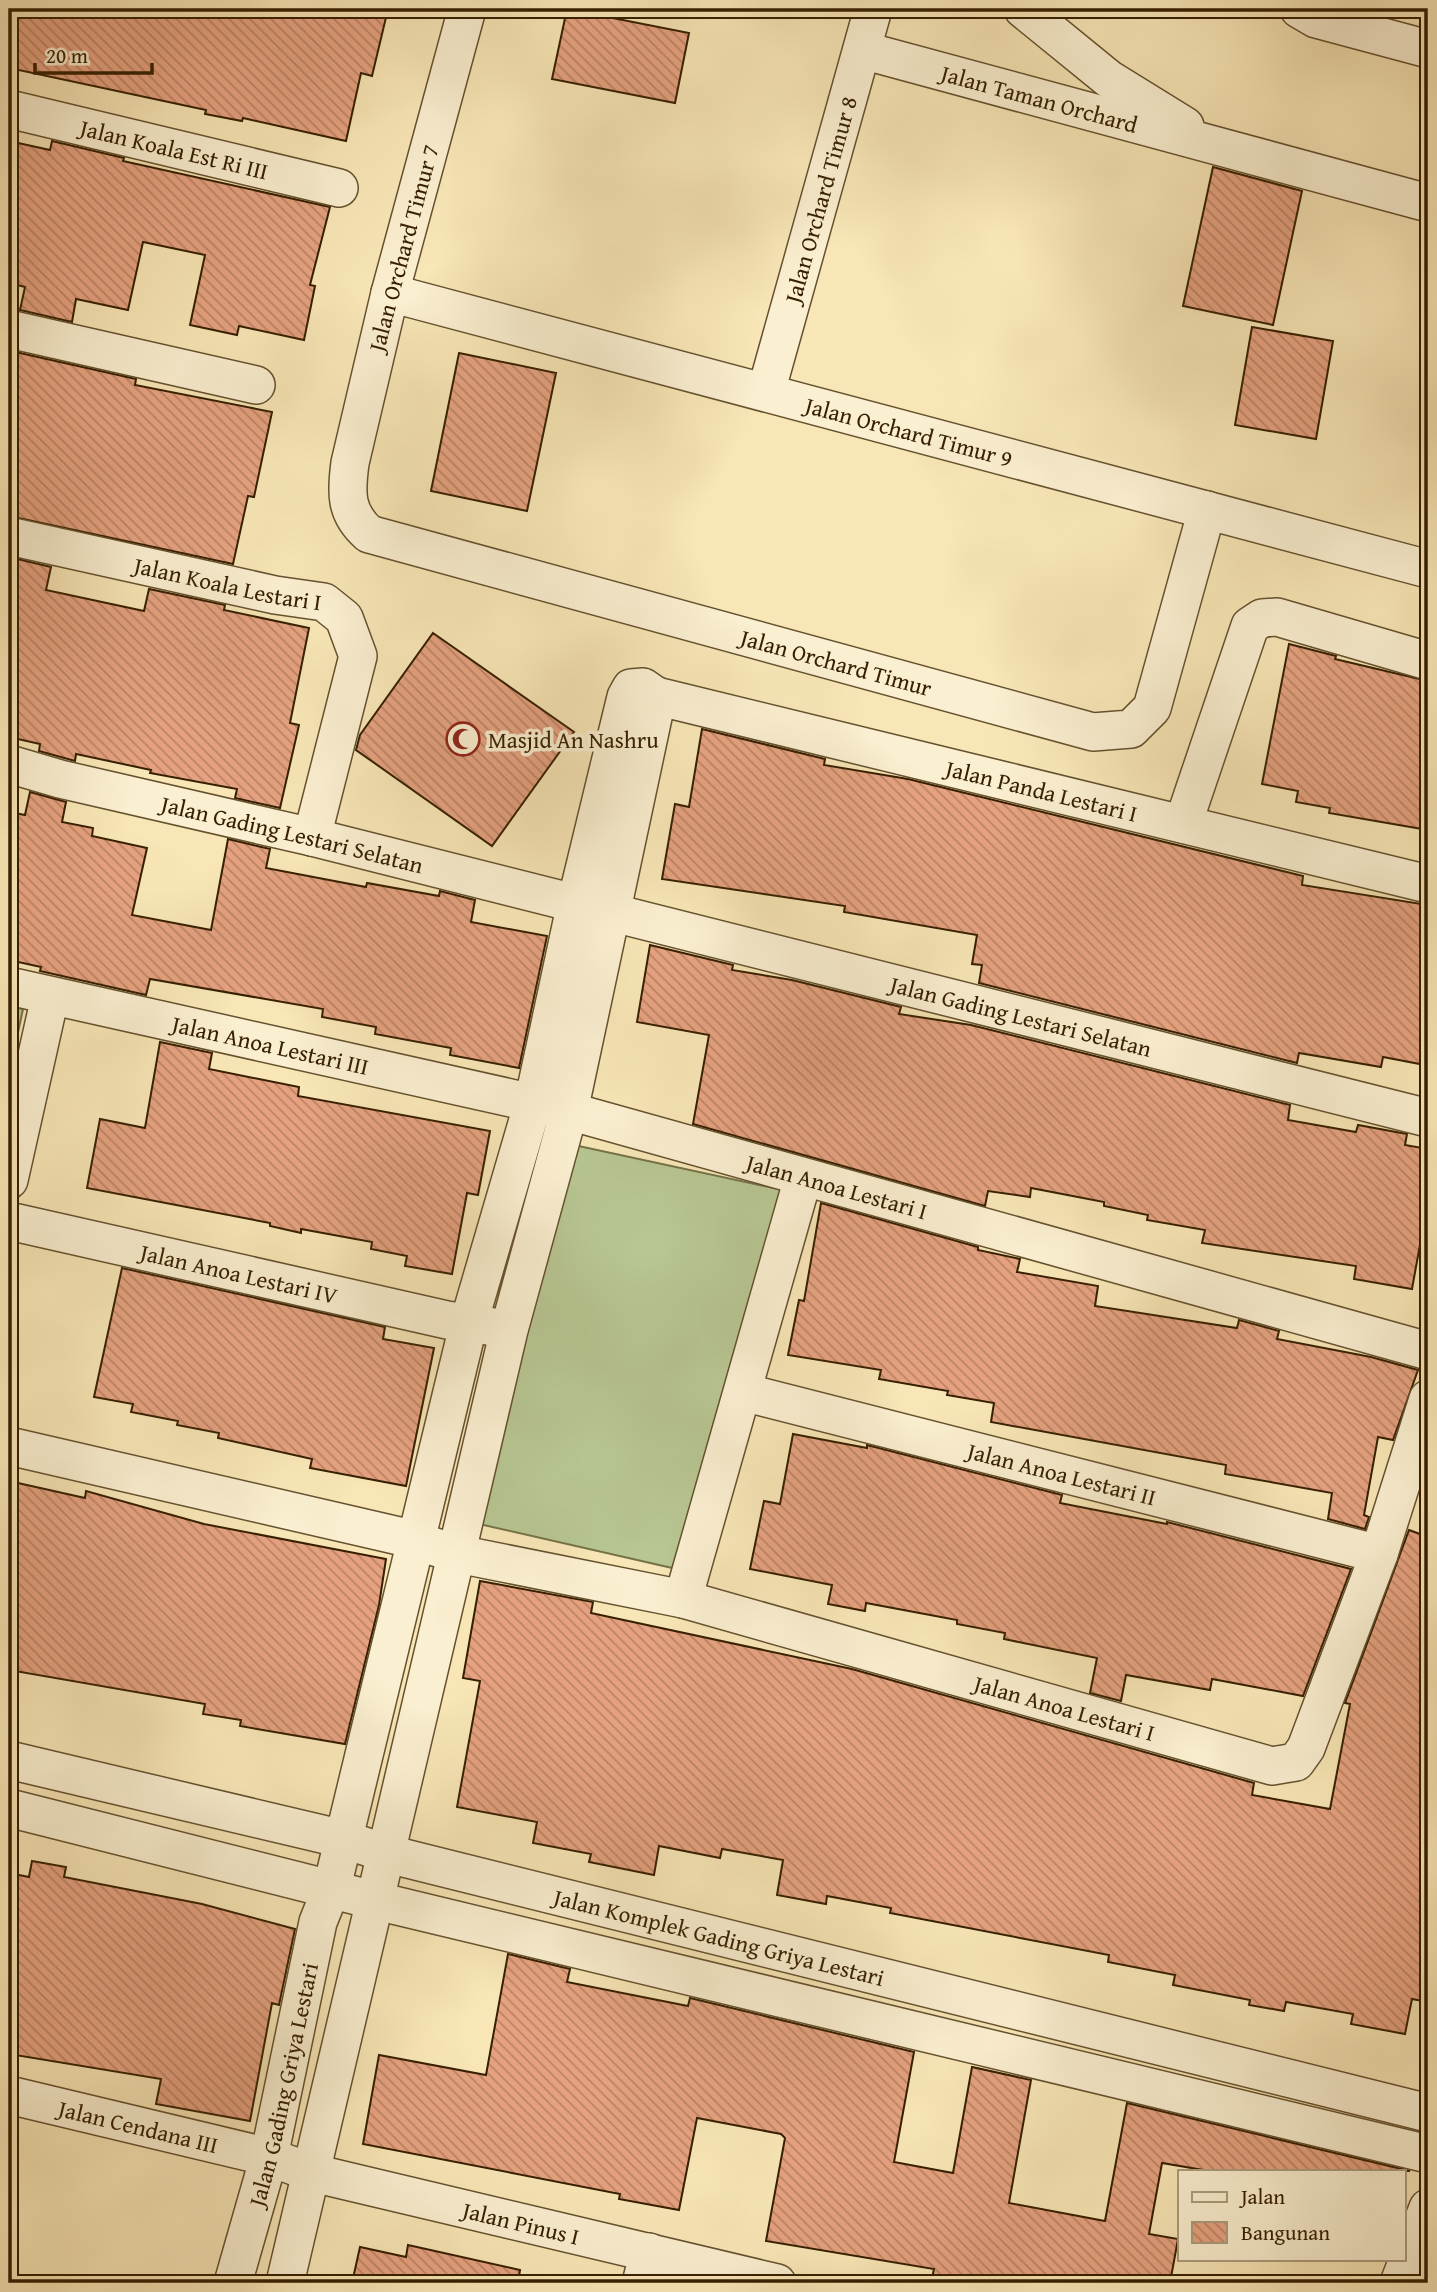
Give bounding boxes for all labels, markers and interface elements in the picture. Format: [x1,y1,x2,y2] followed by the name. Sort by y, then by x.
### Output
[35,32,152,76] scale bar
[46,40,88,71] text: 20 m
[935,55,1142,141] street label: Jalan Taman Orchard
[774,92,864,309] street label: Jalan Orchard Timur 8
[74,109,272,187] street label: Jalan Koala Est Ri III
[359,141,446,358] street label: Jalan Orchard Timur 7
[799,387,1016,474] street label: Jalan Orchard Timur 9
[128,547,324,618] street label: Jalan Koala Lestari I
[734,619,936,704] street label: Jalan Orchard Timur
[444,720,482,758] mosque icon: Masjid An Nashru
[488,723,659,756] place label: Masjid An Nashru
[940,750,1141,829] street label: Jalan Panda Lestari I
[155,786,427,881] street label: Jalan Gading Lestari Selatan
[884,966,1155,1064] street label: Jalan Gading Lestari Selatan
[166,1006,372,1082] street label: Jalan Anoa Lestari III
[740,1144,931,1227] street label: Jalan Anoa Lestari I
[134,1234,341,1311] street label: Jalan Anoa Lestari IV
[961,1433,1160,1513] street label: Jalan Anoa Lestari II
[968,1665,1159,1748] street label: Jalan Anoa Lestari I
[548,1879,888,1994] street label: Jalan Komplek Gading Griya Lestari
[238,1959,326,2213] street label: Jalan Gading Griya Lestari
[52,2090,221,2161] street label: Jalan Cendana III
[1178,2170,1406,2260] legend
[1238,2181,1285,2212] text: Jalan
[457,2192,583,2252] street label: Jalan Pinus I
[1241,2217,1330,2248] text: Bangunan

